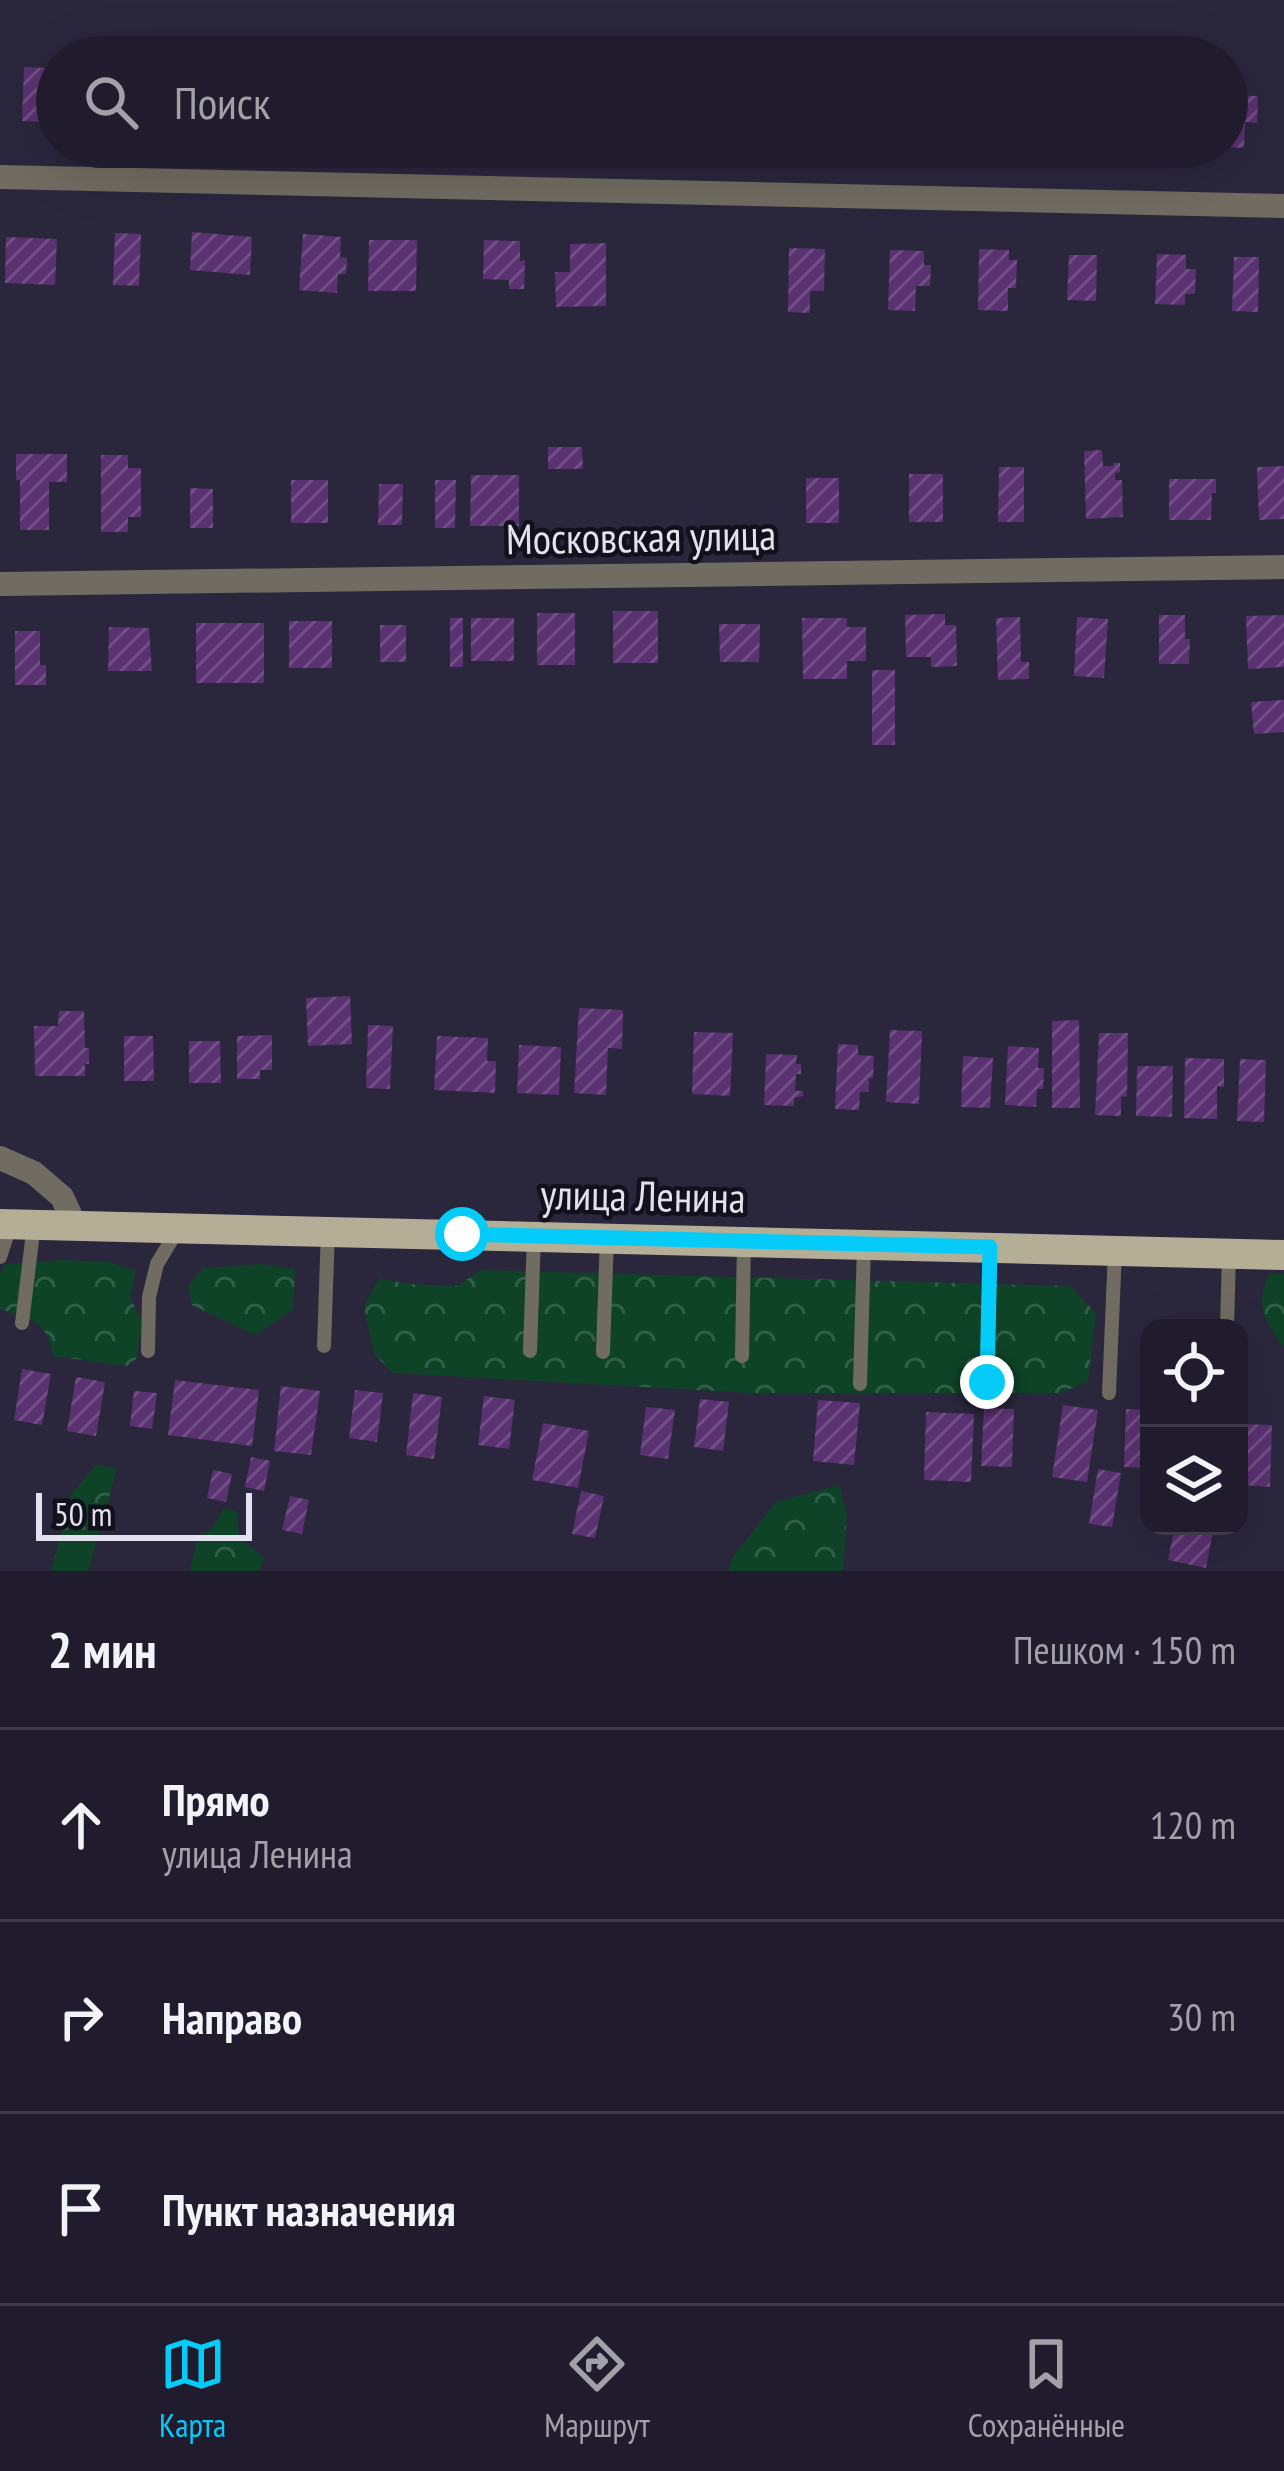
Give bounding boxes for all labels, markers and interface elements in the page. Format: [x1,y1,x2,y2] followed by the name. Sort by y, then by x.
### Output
[36,36,1248,168] search box
[78,69,144,135] icon: search
[174,73,270,131] text: Поиск
[506,507,776,566] street label: Московская улица
[540,1166,746,1225] street label: улица Ленина
[435,1207,489,1261] route start
[1140,1319,1248,1535] map controls
[1140,1319,1248,1427] button: locate
[960,1355,1014,1409] route end
[1140,1427,1248,1535] button: layers
[36,1487,252,1540] scale bar
[54,1492,112,1535] text: 50 m
[48,1616,157,1682] text: 2 мин
[1013,1624,1236,1675] text: Пешком · 150 m
[162,1770,270,1828] text: Прямо
[48,1792,114,1858] icon: ahead
[1150,1799,1236,1850] text: 120 m
[162,1828,353,1879] text: улица Ленина
[48,1984,114,2050] icon: right
[162,1988,302,2046] text: Направо
[1167,1991,1236,2042] text: 30 m
[48,2176,114,2242] icon: arrive
[162,2180,456,2238] text: Пункт назначения
[159,2331,226,2446] tab: Карта
[544,2331,650,2446] tab: Маршрут
[968,2331,1125,2446] tab: Сохранённые

